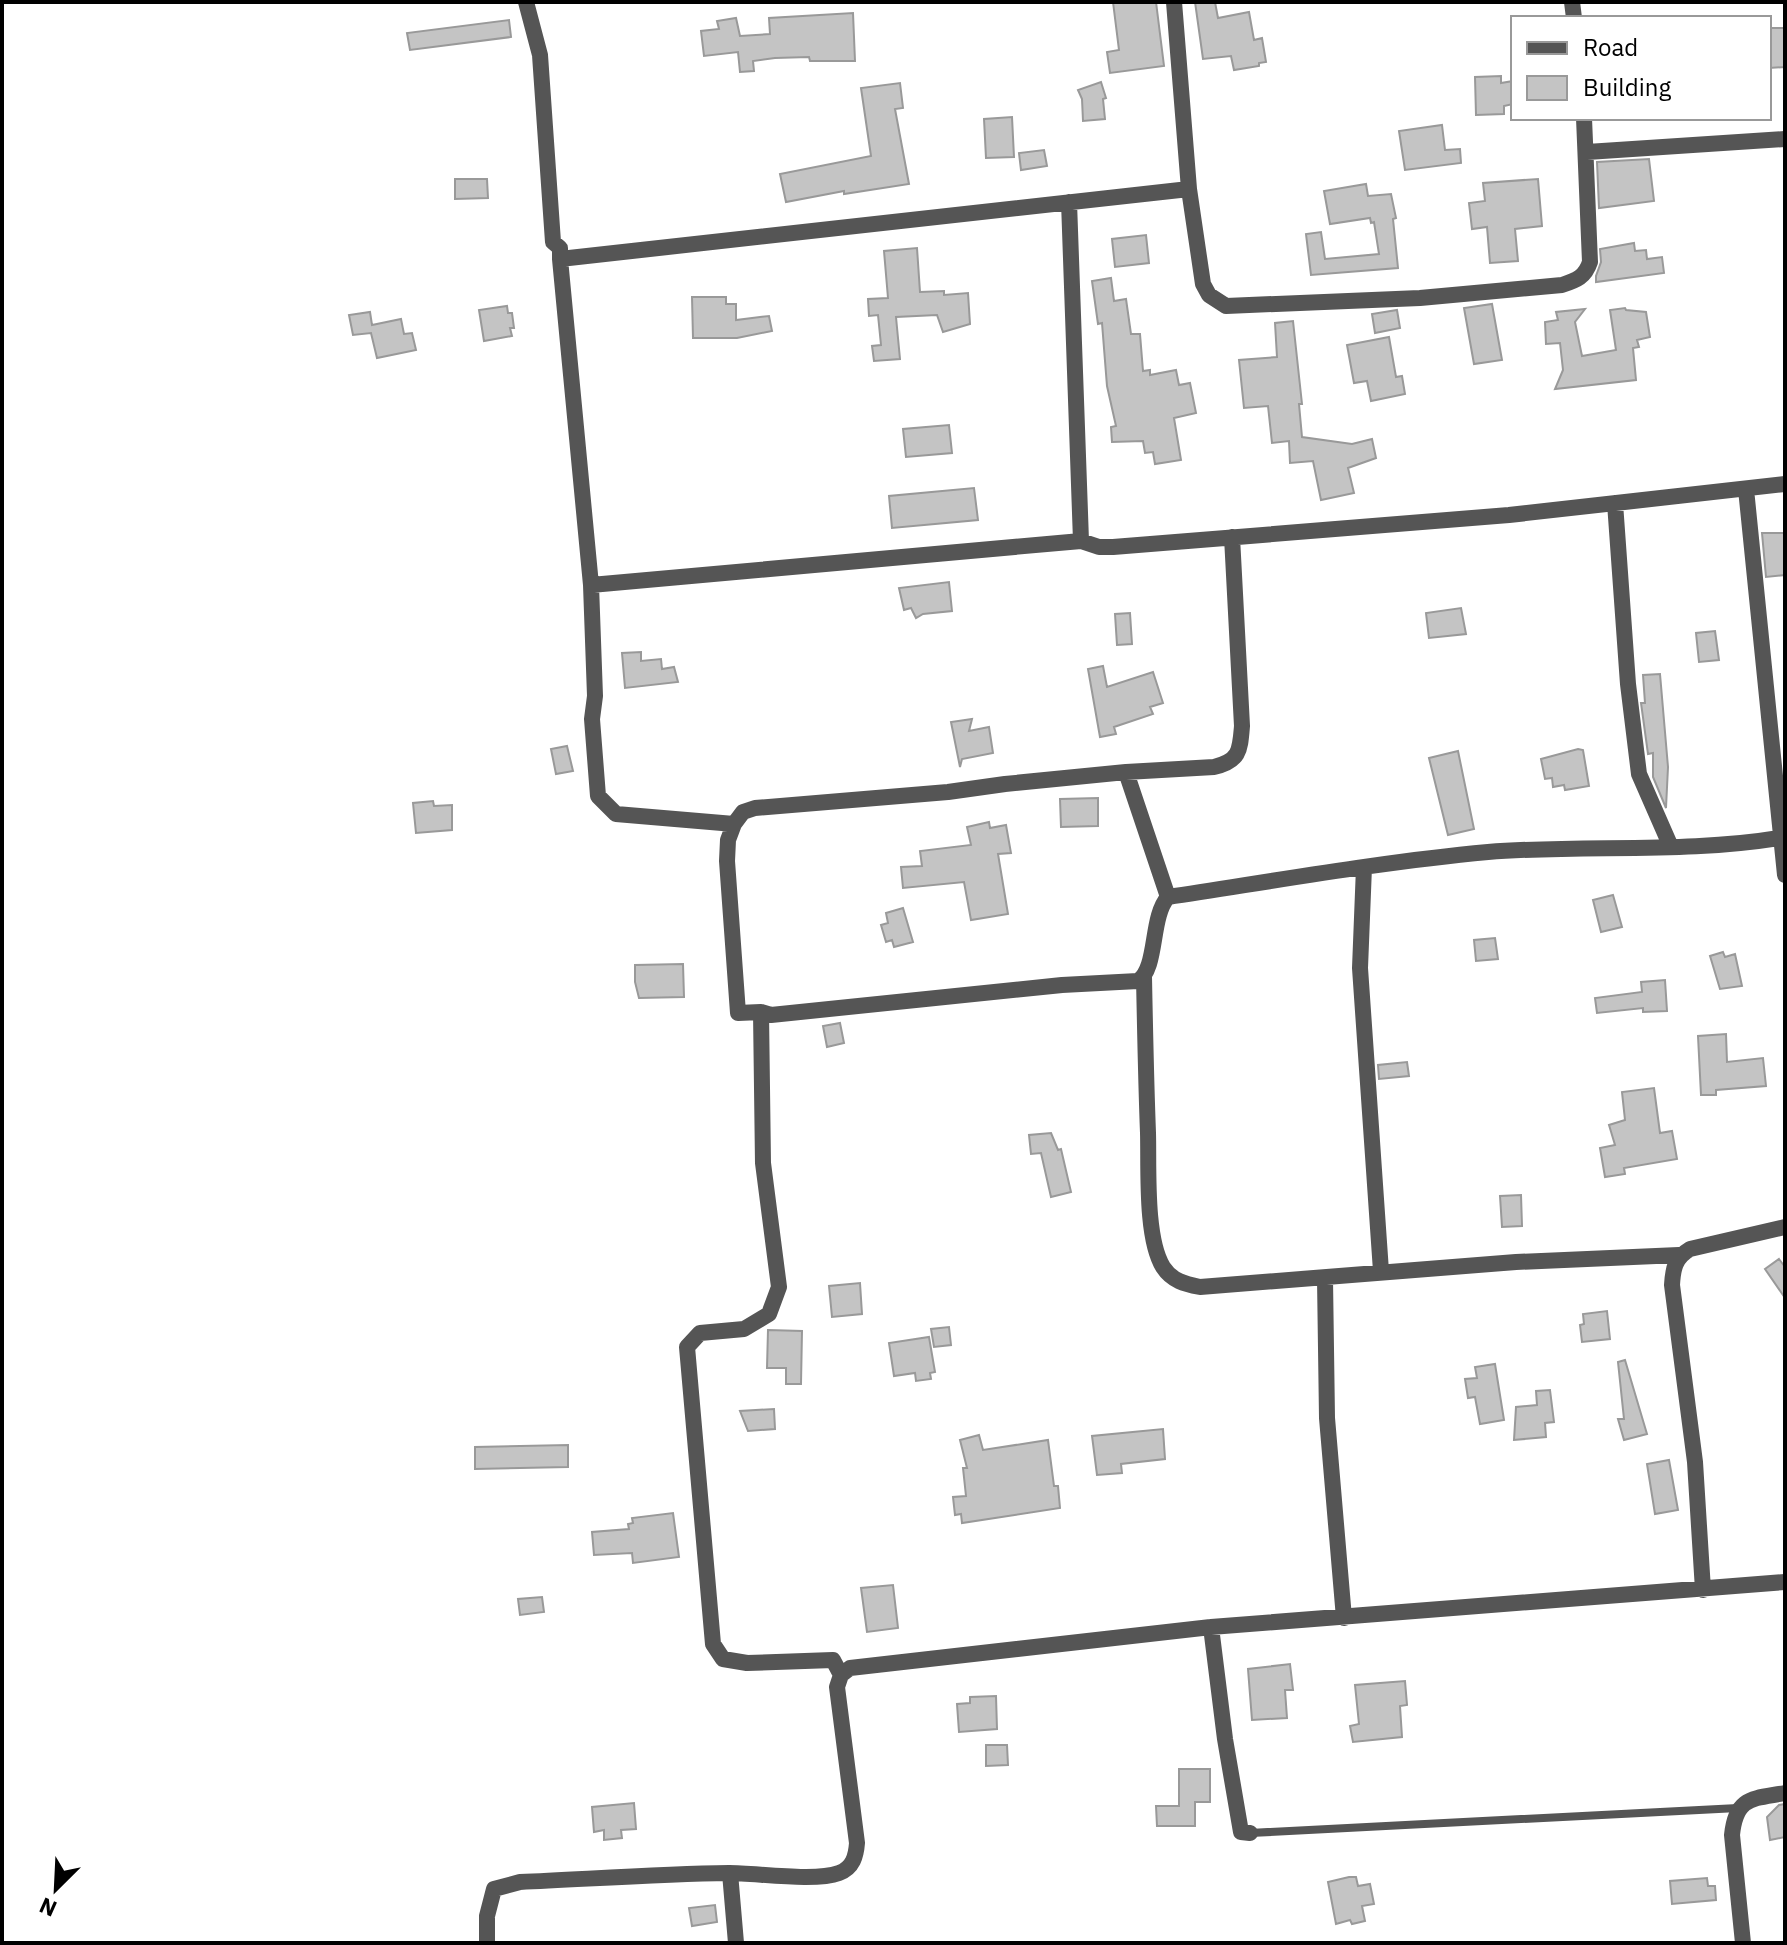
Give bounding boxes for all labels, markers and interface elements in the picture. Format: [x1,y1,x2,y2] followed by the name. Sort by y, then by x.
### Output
[1511,16,1771,120] legend
[1583,31,1638,63] text: Road
[1583,71,1671,103] text: Building
[16,1849,96,1929] north arrow
[34,1891,61,1924] text: N

